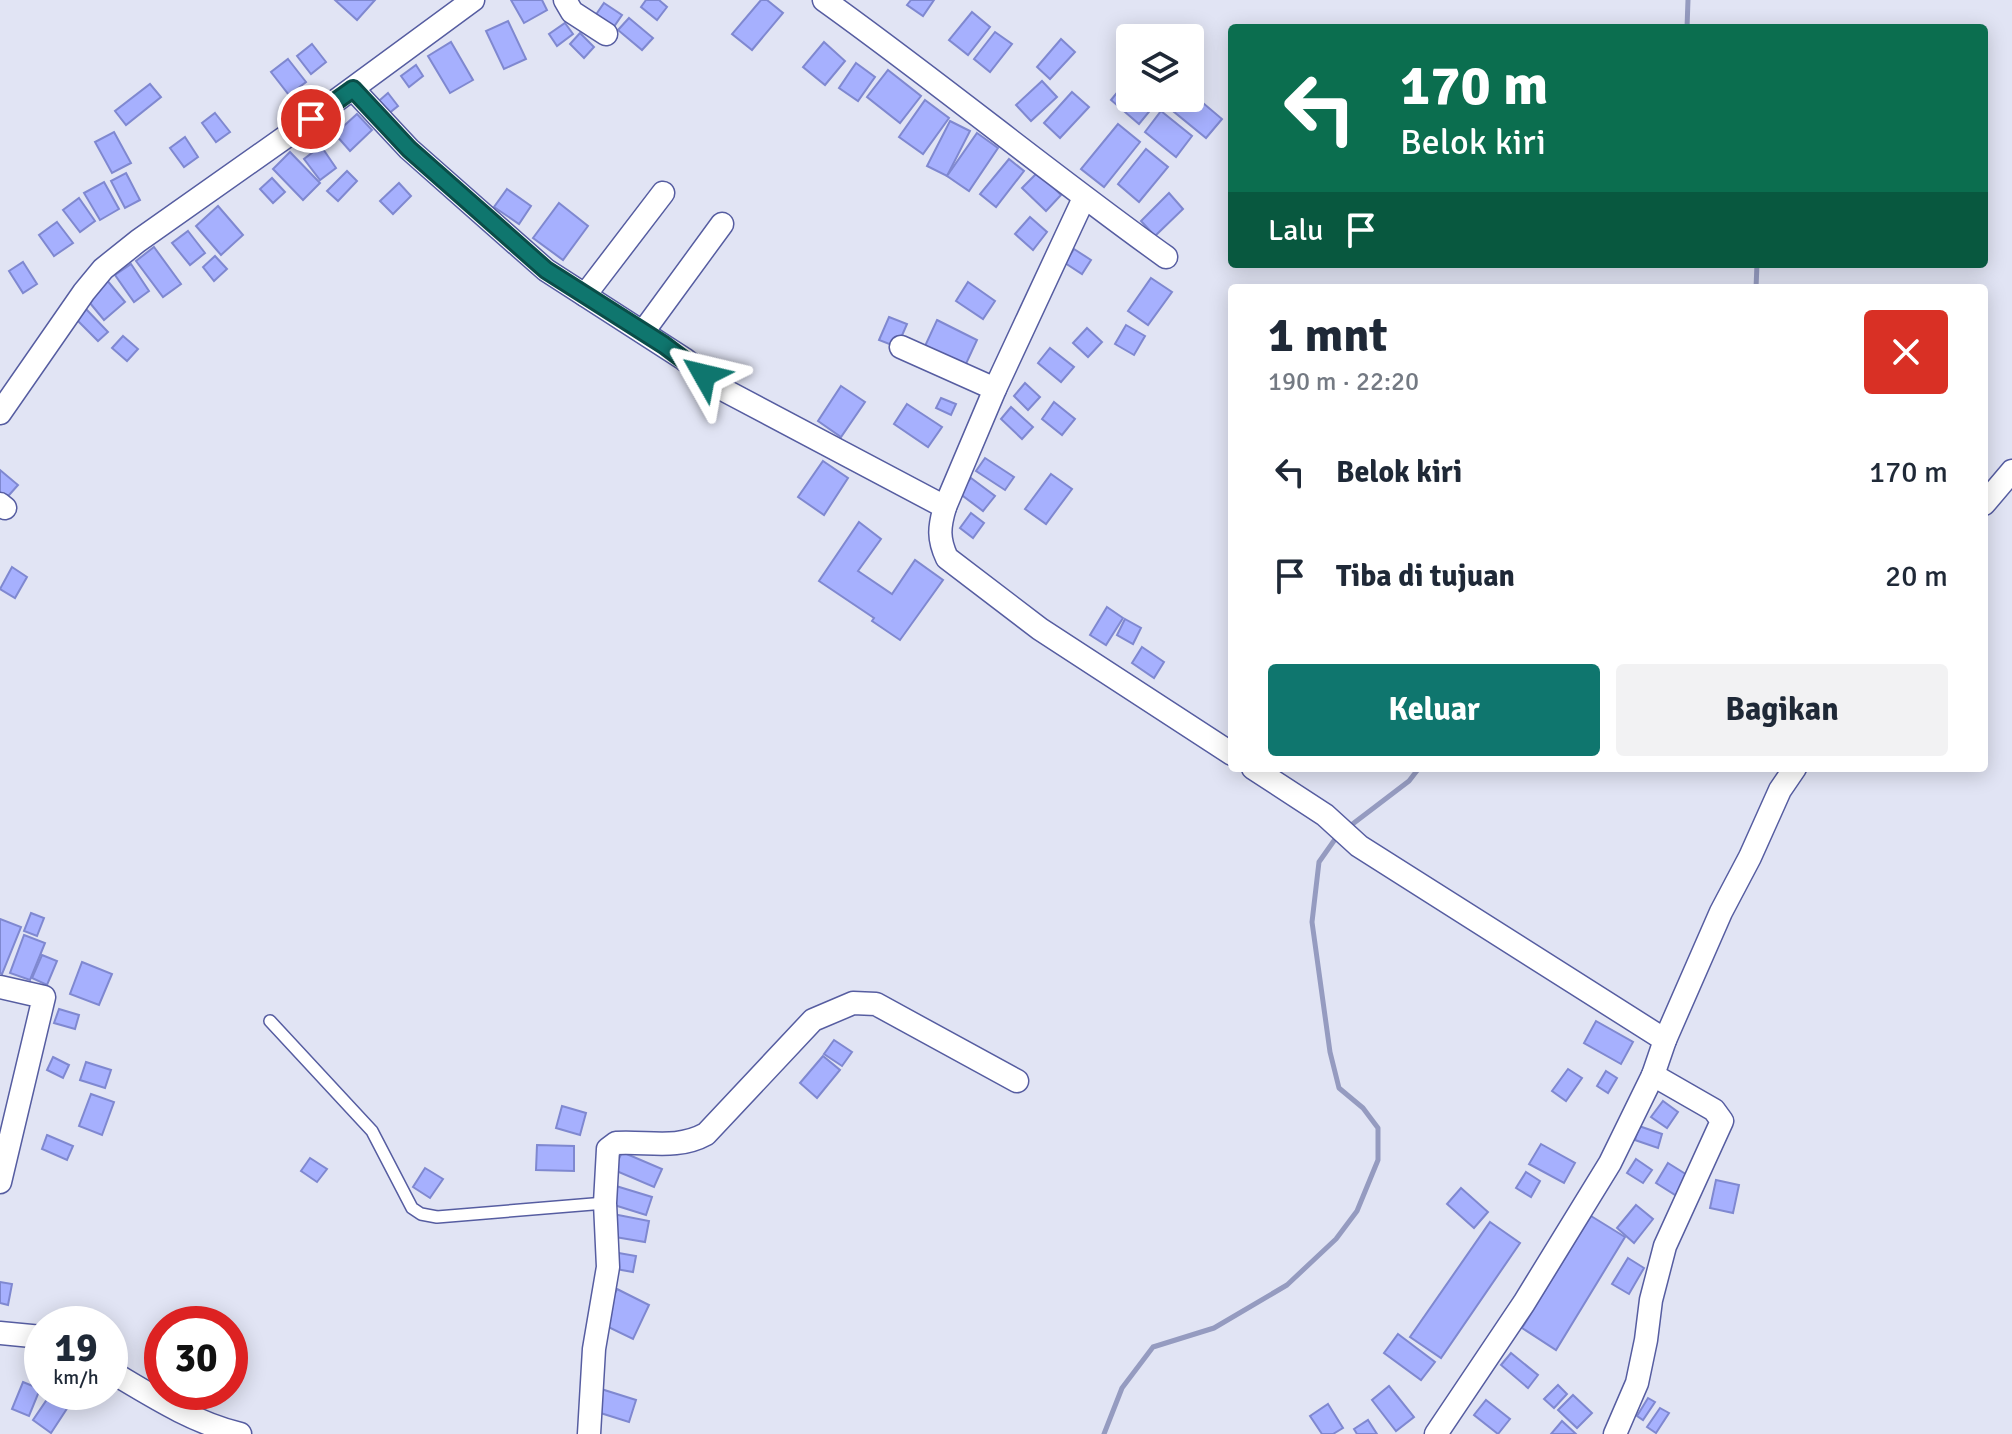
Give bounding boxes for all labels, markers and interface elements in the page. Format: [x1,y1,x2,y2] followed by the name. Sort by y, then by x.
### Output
[1116,24,1204,112] map controls
[1116,24,1204,112] button: layers
[1400,51,1548,120] text: 170 m
[1268,56,1372,160] icon: left
[277,85,345,153] pin
[289,97,333,141] icon: arrive
[1400,120,1546,165] text: Belok kiri
[1339,208,1383,252] icon: arrive
[1268,212,1323,249] text: Lalu
[1268,306,1388,365] text: 1 mnt
[1864,310,1948,394] button: close
[662,333,746,417] position arrow
[1268,366,1419,398] text: 190 m · 22:20
[1268,450,1312,494] icon: left
[1336,454,1462,491] text: Belok kiri
[1869,454,1948,491] text: 170 m
[1268,554,1312,598] icon: arrive
[1336,558,1515,595] text: Tiba di tujuan
[1885,558,1948,595] text: 20 m
[1268,664,1600,756] button: Keluar
[1616,664,1948,756] button: Bagikan
[144,1306,248,1410] speed limit sign: 30
[54,1323,98,1373] text: 19
[53,1365,99,1390] text: km/h

